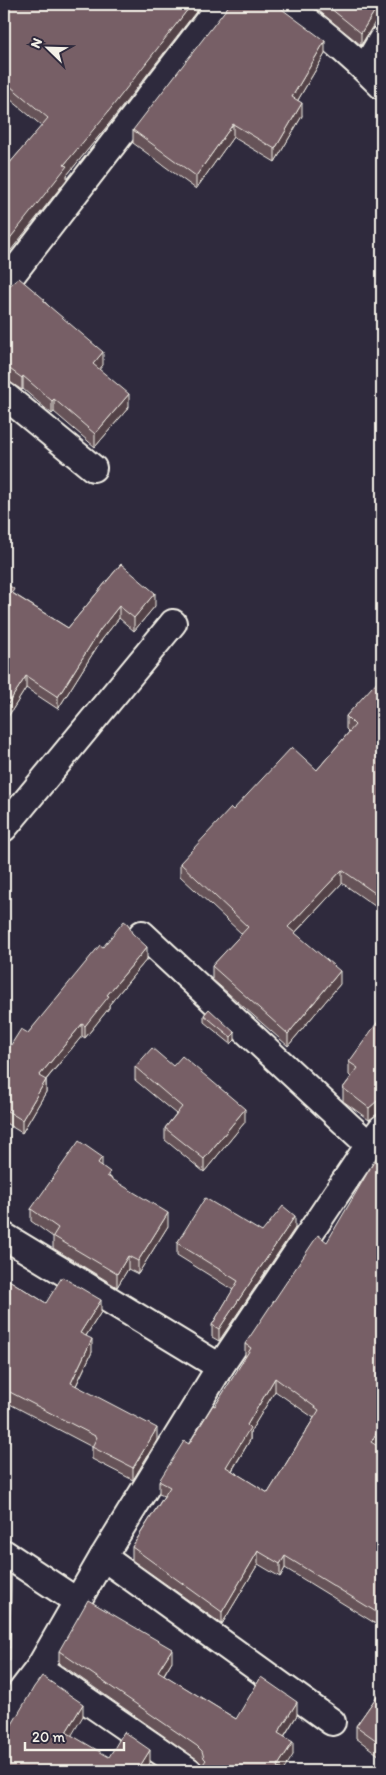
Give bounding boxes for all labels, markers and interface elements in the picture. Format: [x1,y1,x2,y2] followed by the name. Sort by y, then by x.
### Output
[22,22,72,72] north arrow
[27,35,46,51] text: N
[25,1720,124,1752] scale bar
[32,1728,66,1746] text: 20 m

